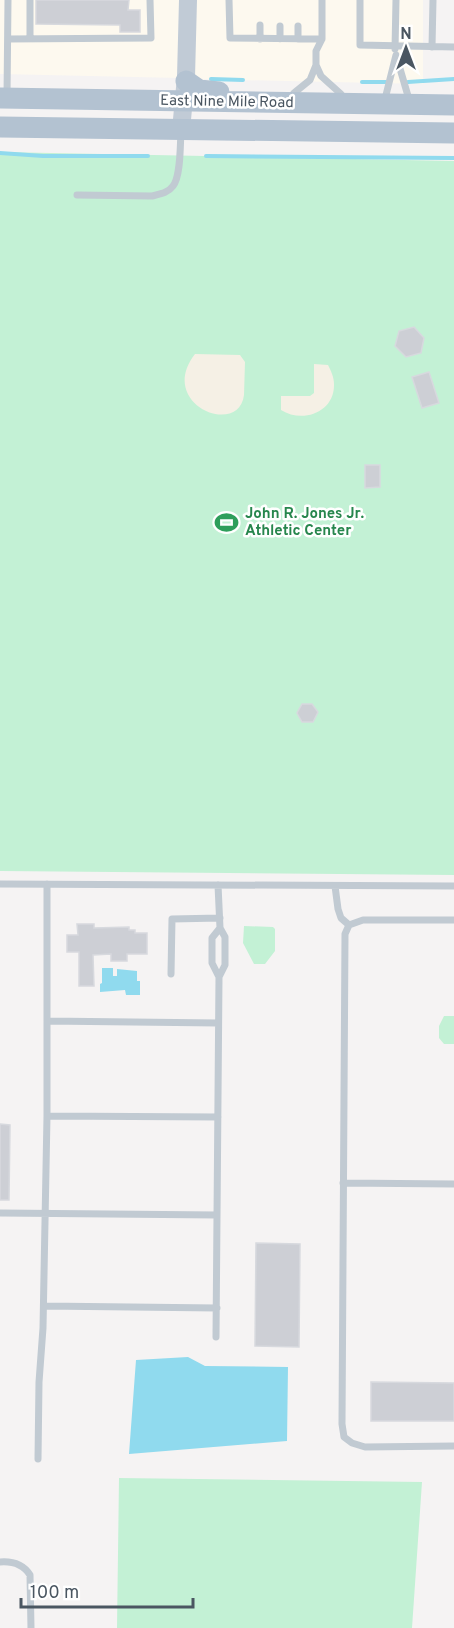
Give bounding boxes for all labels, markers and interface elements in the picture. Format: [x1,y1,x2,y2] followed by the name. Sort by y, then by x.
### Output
[376,18,436,78] north arrow
[400,25,412,45] text: N
[160,92,294,113] street label: East Nine Mile Road
[245,505,364,541] place label: John R. Jones Jr. Athletic Center
[214,509,240,535] sports icon: John R. Jones Jr. Athletic Center
[21,1571,194,1609] scale bar
[30,1582,79,1605] text: 100 m

